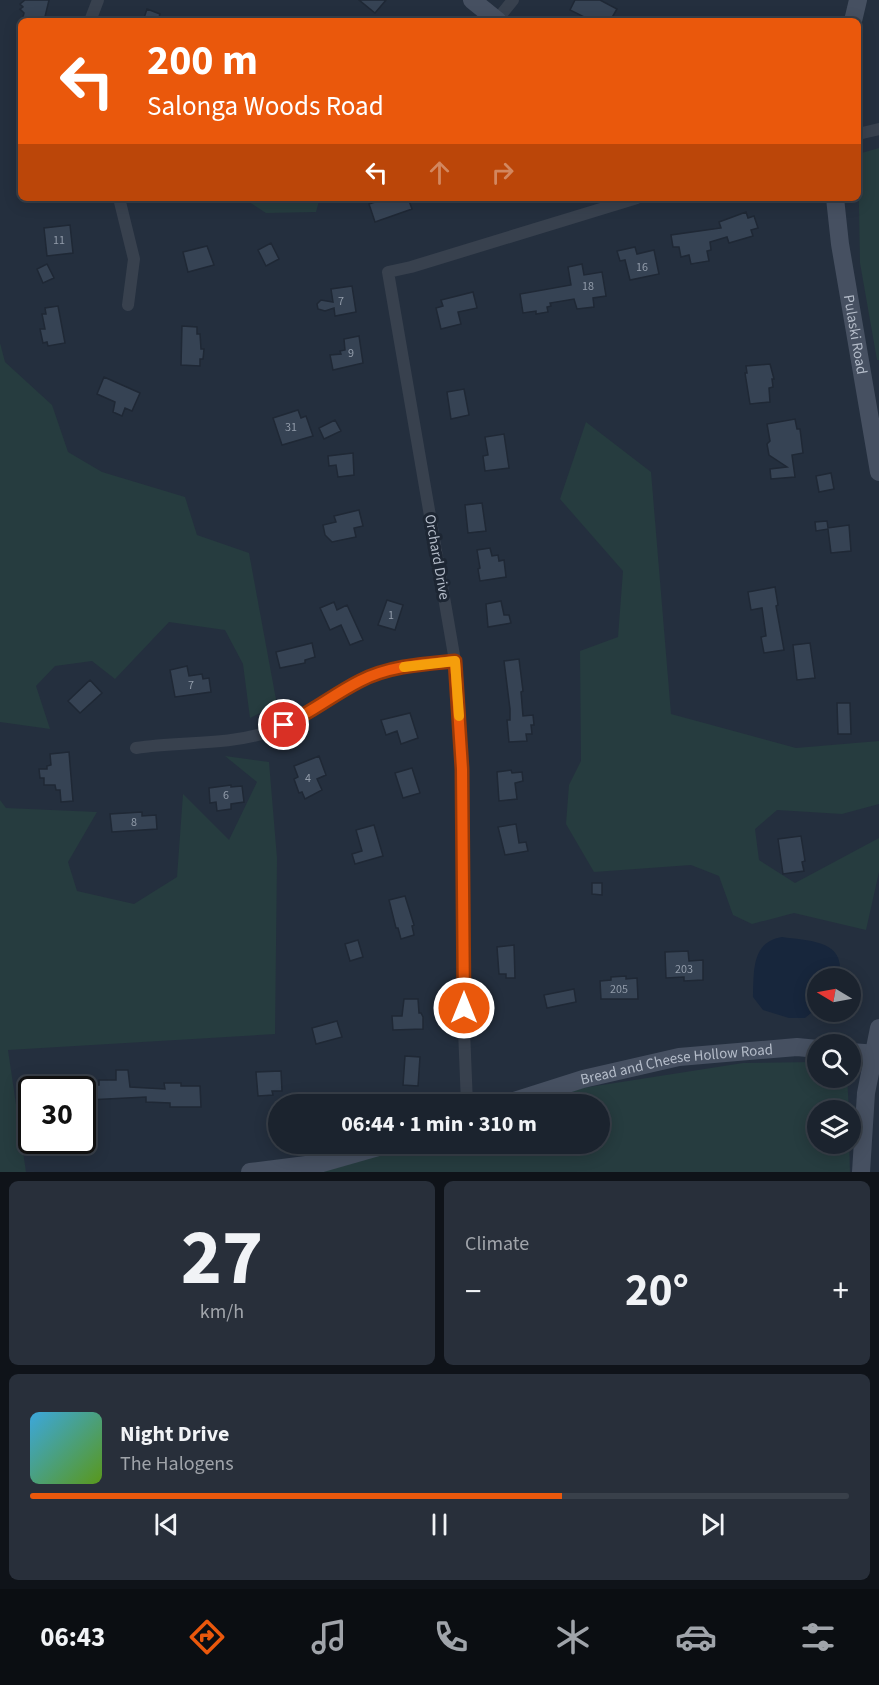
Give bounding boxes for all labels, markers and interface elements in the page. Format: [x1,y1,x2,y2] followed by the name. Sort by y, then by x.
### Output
[147,31,258,91] text: 200 m
[48,42,126,120] icon: left
[147,87,384,126] text: Salonga Woods Road
[360,156,393,189] icon: left
[423,156,456,189] icon: ahead
[486,156,519,189] icon: right
[53,232,65,249] house number: 11
[636,259,648,276] house number: 16
[582,278,594,295] house number: 18
[338,293,344,310] house number: 7
[838,293,873,376] street label: Pulaski Road
[348,345,354,362] house number: 9
[285,419,297,436] house number: 31
[419,513,455,601] street label: Orchard Drive
[388,607,394,624] house number: 1
[188,677,194,694] house number: 7
[258,699,309,750] pin
[267,708,300,741] icon: arrive
[305,770,311,787] house number: 4
[223,787,229,804] house number: 6
[131,814,137,831] house number: 8
[675,961,693,978] house number: 203
[807,968,861,1022] north arrow
[807,968,861,1154] map controls
[432,976,496,1040] position arrow
[610,981,628,998] house number: 205
[807,1034,861,1088] button: search
[578,1039,774,1090] street label: Bread and Cheese Hollow Road
[18,1076,96,1154] speed limit sign: 30
[807,1100,861,1154] button: layers
[341,1108,537,1140] text: 06:44 · 1 min · 310 m
[181,1203,263,1314] text: 27
[465,1230,529,1258] text: Climate
[625,1259,689,1323] text: 20°
[465,1268,481,1315] text: −
[833,1268,849,1315] text: +
[200,1298,244,1326] text: km/h
[120,1418,229,1450] text: Night Drive
[120,1450,234,1478] text: The Halogens
[150,1508,183,1541] icon: previous
[423,1508,456,1541] icon: pause
[696,1508,729,1541] icon: next
[186,1616,228,1658] icon: directions
[308,1616,350,1658] icon: music
[430,1616,472,1658] icon: phone
[552,1616,594,1658] icon: climate
[675,1616,717,1658] icon: car
[797,1616,839,1658] icon: filters
[40,1618,105,1657] text: 06:43

